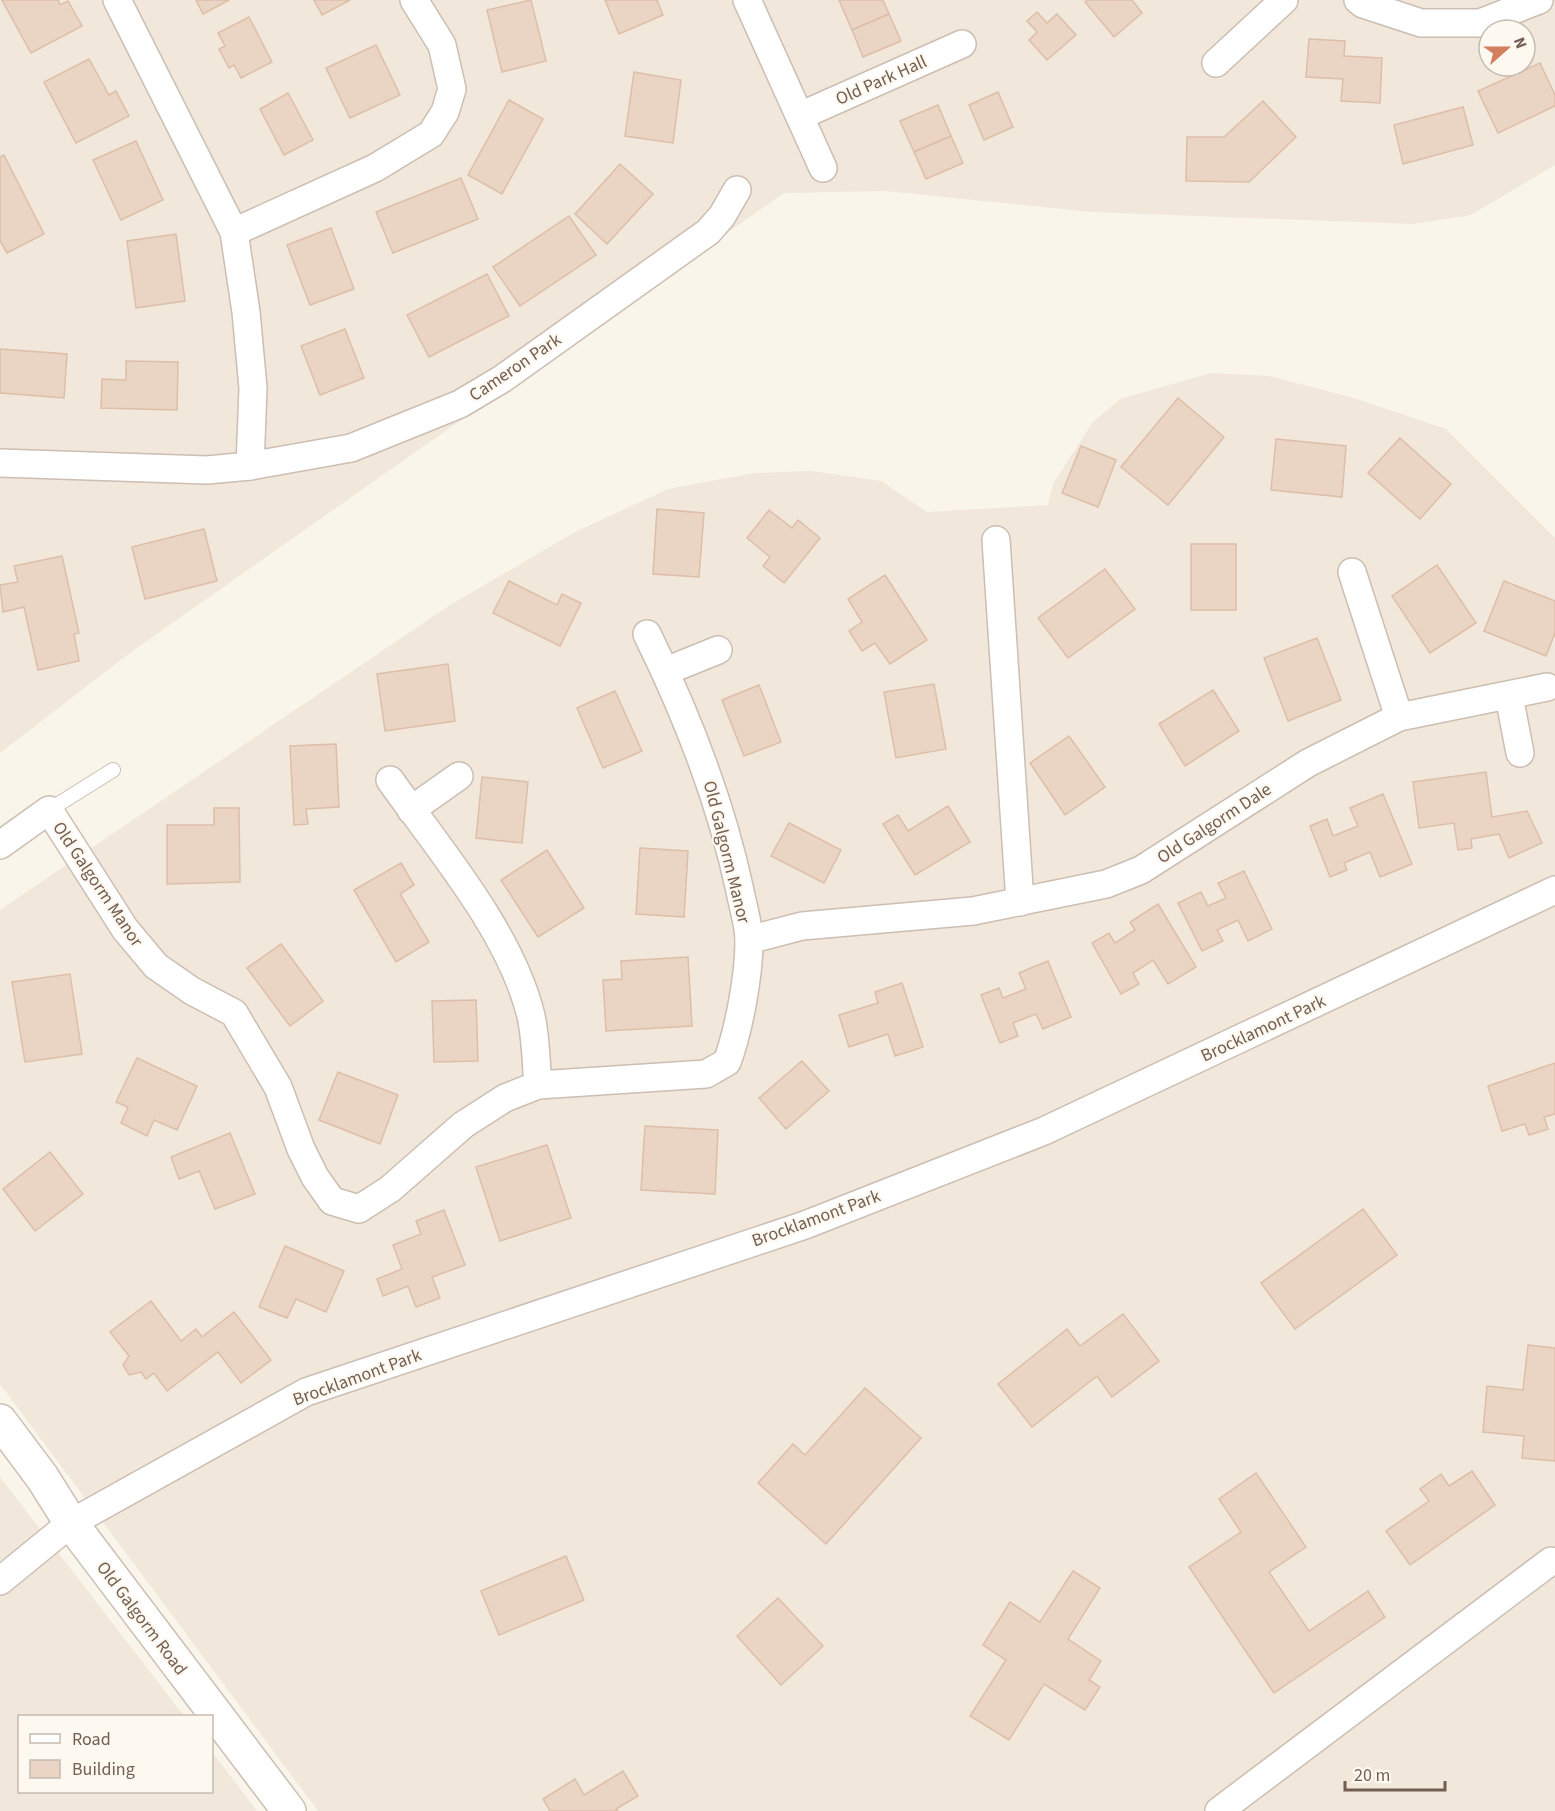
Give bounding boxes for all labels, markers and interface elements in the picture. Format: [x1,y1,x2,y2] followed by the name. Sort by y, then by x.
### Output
[1477,18,1537,78] north arrow
[1508,34,1532,52] text: N
[832,49,931,112] street label: Old Park Hall
[464,327,566,407] street label: Cameron Park
[1152,777,1276,870] street label: Old Galgorm Dale
[697,778,757,927] street label: Old Galgorm Manor
[46,817,149,953] street label: Old Galgorm Manor
[1197,989,1330,1068] street label: Brocklamont Park
[748,1184,884,1253] street label: Brocklamont Park
[289,1343,425,1412] street label: Brocklamont Park
[90,1556,193,1680] street label: Old Galgorm Road
[18,1715,213,1793] legend
[72,1727,111,1752] text: Road
[1345,1754,1446,1792] scale bar
[72,1757,135,1782] text: Building
[1354,1763,1390,1788] text: 20 m

